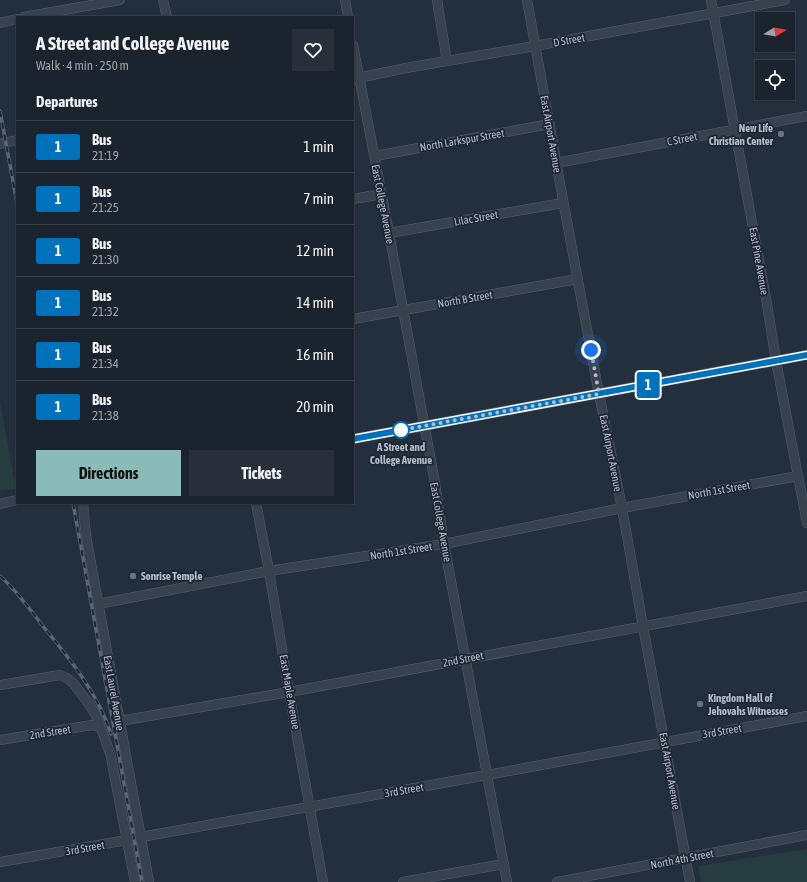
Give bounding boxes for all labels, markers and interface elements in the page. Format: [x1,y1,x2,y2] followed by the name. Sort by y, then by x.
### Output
[755,12,795,52] north arrow
[755,12,795,100] map controls
[292,29,334,71] button: heart
[552,31,586,49] street label: D Street
[36,32,229,54] text: A Street and College Avenue
[36,58,129,73] text: Walk · 4 min · 250 m
[755,60,795,100] button: locate
[36,93,98,110] text: Departures
[538,94,564,174] street label: East Airport Avenue
[709,122,774,147] place label: New Life Christian Center
[419,127,505,153] street label: North Larkspur Street
[776,129,786,139] marker: New Life Christian Center
[666,130,698,148] street label: C Street
[92,131,112,148] text: Bus
[303,138,334,155] text: 1 min
[55,139,61,155] text: 1
[92,148,119,163] text: 21:19
[369,163,397,245] street label: East College Avenue
[92,183,112,200] text: Bus
[303,190,334,207] text: 7 min
[55,191,61,207] text: 1
[92,200,119,215] text: 21:25
[453,208,499,228] street label: Lilac Street
[747,226,771,296] street label: East Pine Avenue
[92,235,112,252] text: Bus
[296,242,334,259] text: 12 min
[55,243,61,259] text: 1
[92,252,119,267] text: 21:30
[92,287,112,304] text: Bus
[437,288,493,310] street label: North B Street
[296,294,334,311] text: 14 min
[55,295,61,311] text: 1
[92,304,119,319] text: 21:32
[92,339,112,356] text: Bus
[581,340,601,360] your location
[296,346,334,363] text: 16 min
[55,347,61,363] text: 1
[92,356,119,371] text: 21:34
[635,372,661,398] line badge: 1
[645,377,651,393] text: 1
[92,391,112,408] text: Bus
[296,398,334,415] text: 20 min
[55,399,61,415] text: 1
[92,408,119,423] text: 21:38
[598,413,624,493] street label: East Airport Avenue
[392,421,410,439] marker: A Street and College Avenue
[370,441,432,466] place label: A Street and College Avenue
[36,450,181,496] button: Directions
[189,450,334,496] button: Tickets
[687,479,751,501] street label: North 1st Street
[428,481,454,563] street label: East College Avenue
[369,540,433,562] street label: North 1st Street
[141,570,202,582] place label: Sonrise Temple
[128,571,138,581] marker: Sonrise Temple
[442,649,484,669] street label: 2nd Street
[101,654,127,732] street label: East Laurel Avenue
[278,654,302,730] street label: East Maple Avenue
[707,692,788,717] place label: Kingdom Hall of Jehovahs Witnesses
[695,699,705,709] marker: Kingdom Hall of Jehovahs Witnesses
[702,722,742,740] street label: 3rd Street
[29,723,71,741] street label: 2nd Street
[657,731,683,811] street label: East Airport Avenue
[384,781,424,799] street label: 3rd Street
[65,839,105,857] street label: 3rd Street
[649,847,715,871] street label: North 4th Street

